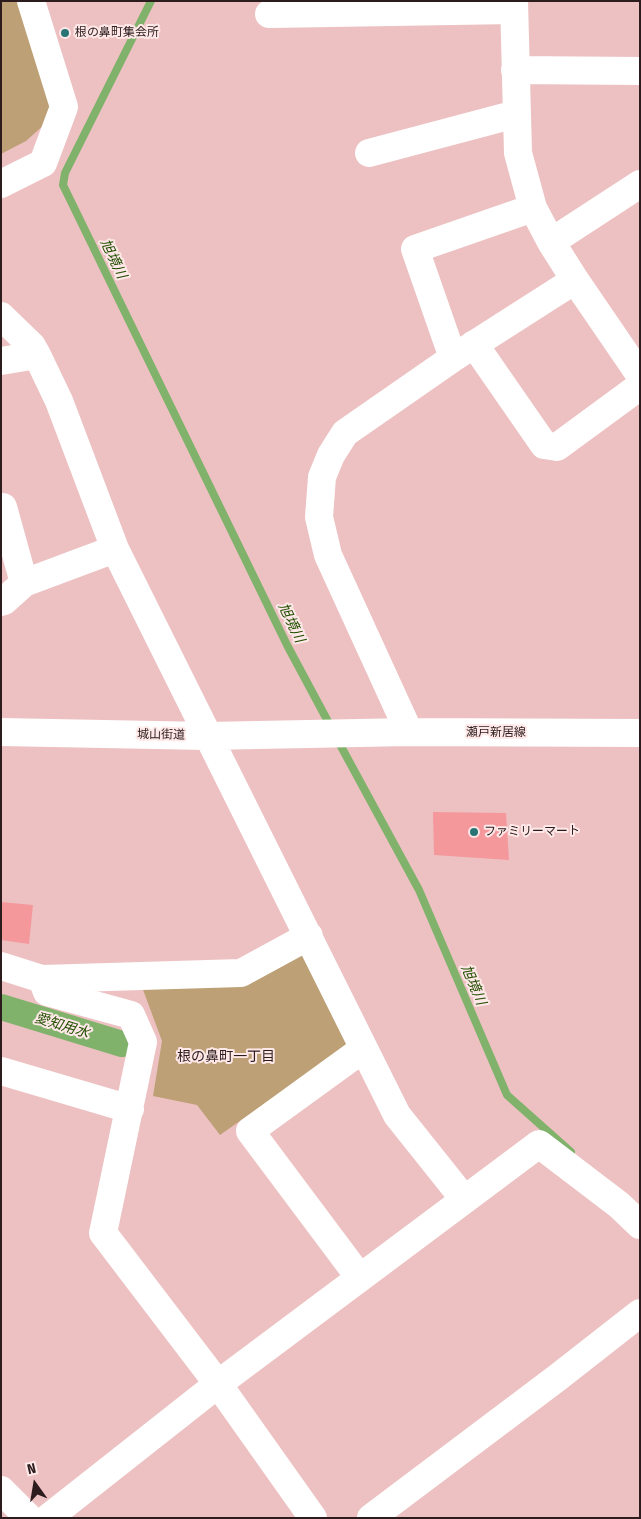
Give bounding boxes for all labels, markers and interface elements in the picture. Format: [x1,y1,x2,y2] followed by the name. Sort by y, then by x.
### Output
[75,26,159,40] place label: 根の鼻町集会所
[59,27,71,39] marker: 根の鼻町集会所
[96,236,130,282] water label: 旭境川
[274,600,308,646] water label: 旭境川
[466,726,526,740] street label: 瀬戸新居線
[137,727,185,743] street label: 城山街道
[484,825,580,839] place label: ファミリーマート
[468,826,480,838] marker: ファミリーマート
[457,962,489,1008] water label: 旭境川
[33,1010,91,1042] water label: 愛知用水
[177,1049,275,1065] district label: 根の鼻町一丁目
[10,1459,60,1509] north arrow
[26,1460,38,1478] text: N

